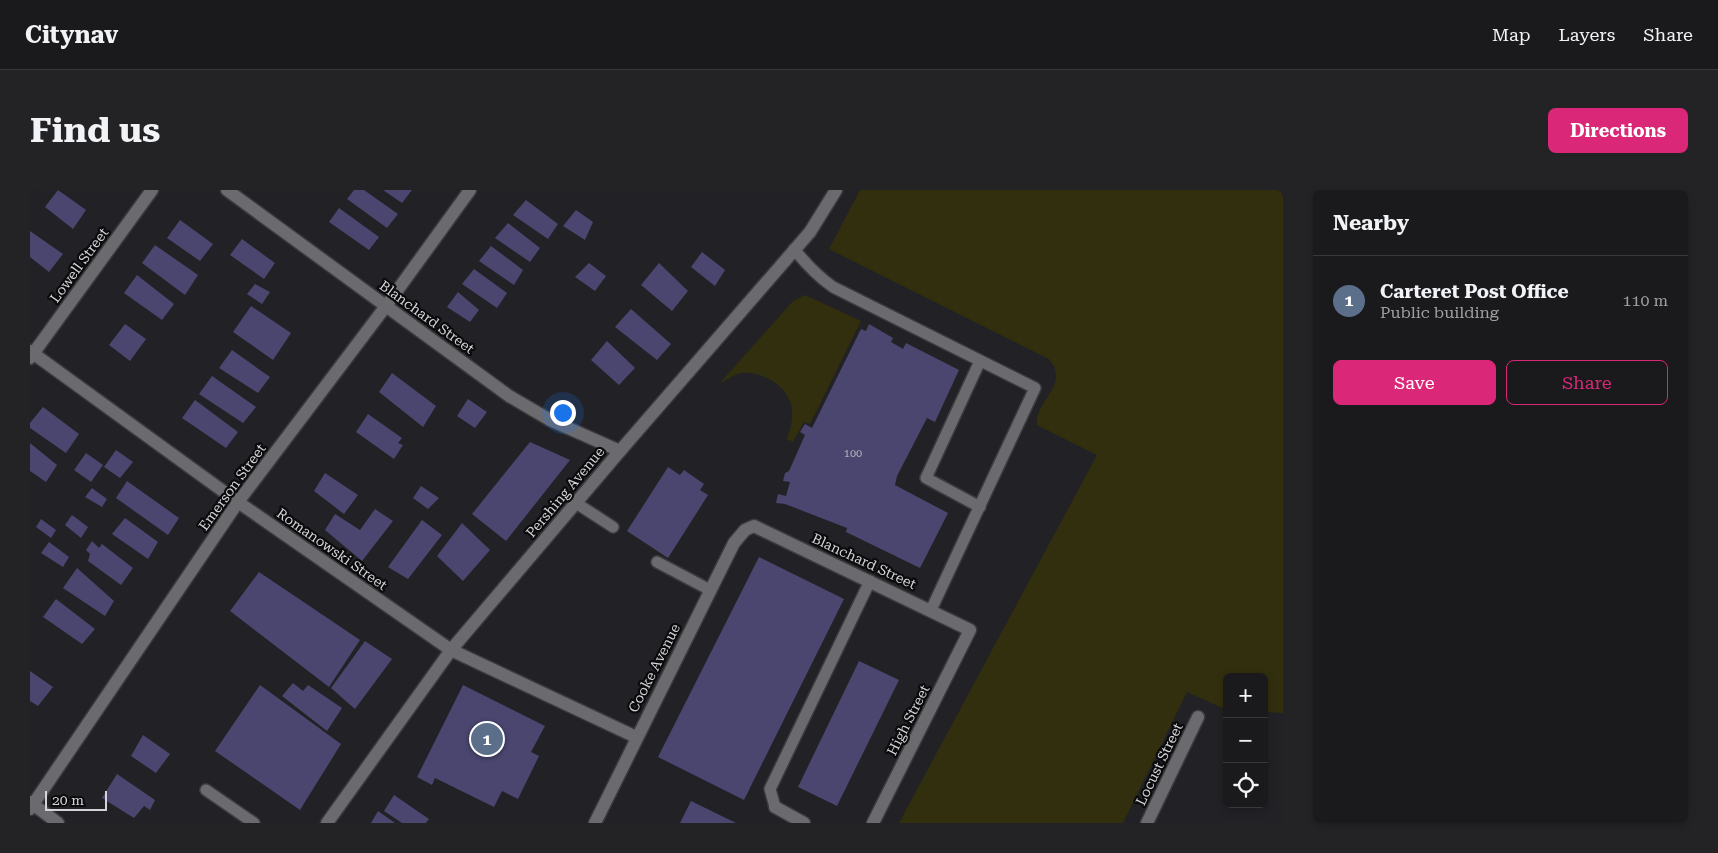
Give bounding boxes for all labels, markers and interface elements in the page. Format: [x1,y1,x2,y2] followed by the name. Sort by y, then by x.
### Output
[25,21,118,49] text: Citynav
[1492,24,1531,45] text: Map
[1559,24,1615,45] text: Layers
[1643,24,1693,45] text: Share
[1548,108,1688,153] button: Directions
[30,110,160,151] text: Find us
[1333,211,1409,235] text: Nearby
[47,225,111,305] street label: Lowell Street
[377,277,477,357] street label: Blanchard Street
[1380,280,1569,303] text: Carteret Post Office
[1345,291,1353,310] text: 1
[1622,291,1668,310] text: 110 m
[1380,303,1499,322] text: Public building
[1333,360,1496,405] button: Save
[1506,360,1668,405] button: Share
[550,400,576,426] your location
[195,441,269,533] street label: Emerson Street
[523,443,608,540] street label: Pershing Avenue
[844,447,862,460] house number: 100
[274,505,390,593] street label: Romanowski Street
[809,530,919,592] street label: Blanchard Street
[625,621,683,715] street label: Cooke Avenue
[1223,673,1268,808] map controls
[1223,673,1268,718] button: +
[883,682,933,758] street label: High Street
[1223,718,1268,763] button: −
[471,720,503,758] pin: 1
[1132,720,1186,808] street label: Locust Street
[1223,763,1268,808] button: locate
[45,788,108,811] scale bar
[52,792,84,808] text: 20 m

